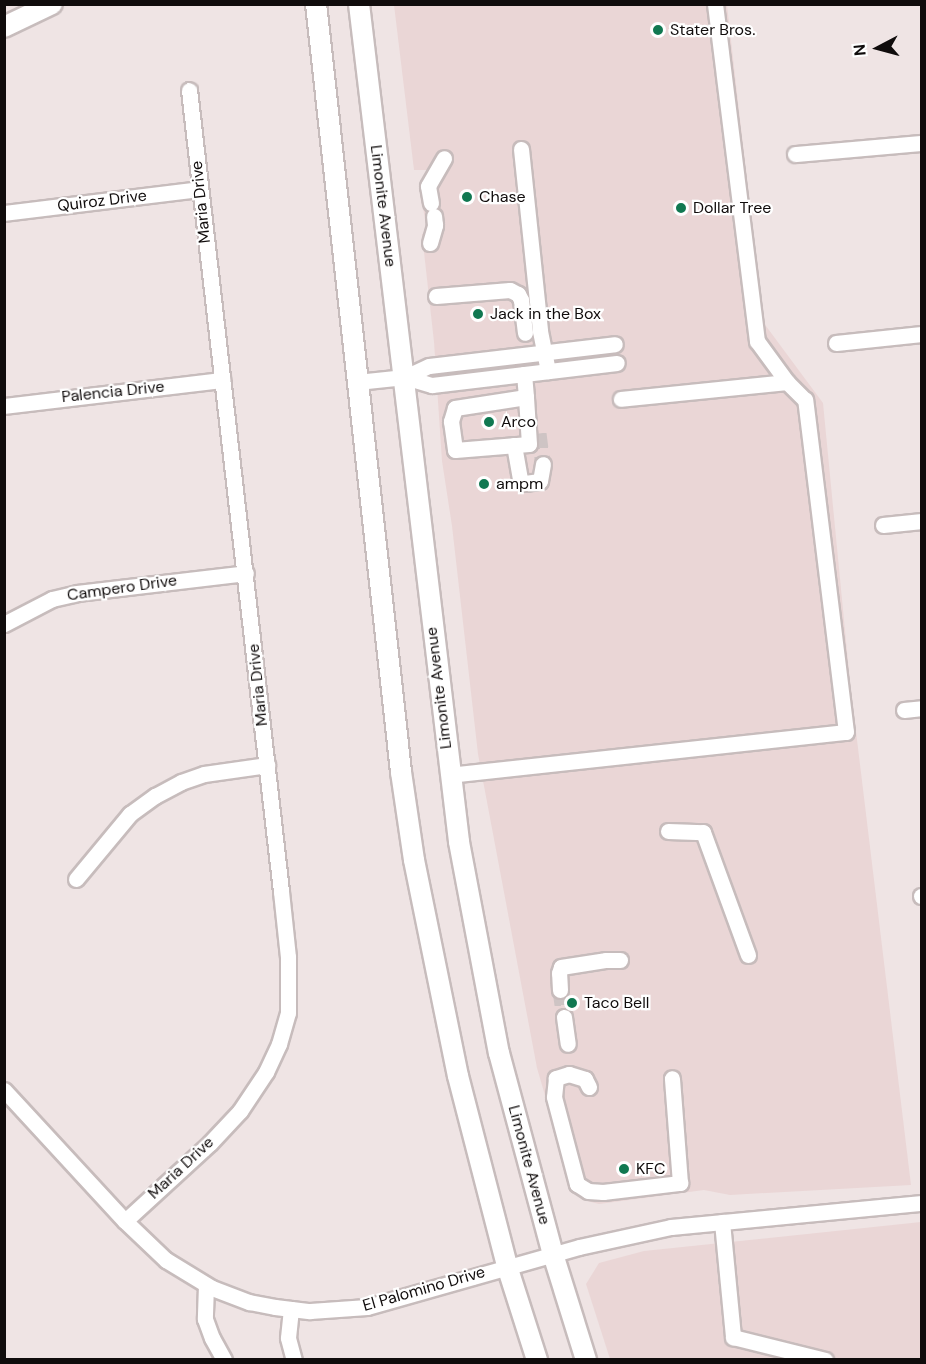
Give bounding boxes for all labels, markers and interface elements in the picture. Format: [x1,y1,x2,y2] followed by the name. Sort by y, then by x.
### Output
[848,18,908,78] north arrow
[670,20,755,40] place label: Stater Bros.
[651,23,665,37] marker: Stater Bros.
[849,43,871,57] text: N
[366,144,400,268] street label: Limonite Avenue
[187,160,215,244] street label: Maria Drive
[56,186,148,216] street label: Quiroz Drive
[479,187,525,207] place label: Chase
[460,190,474,204] marker: Chase
[693,198,771,218] place label: Dollar Tree
[674,201,688,215] marker: Dollar Tree
[490,304,601,324] place label: Jack in the Box
[471,307,485,321] marker: Jack in the Box
[61,377,165,407] street label: Palencia Drive
[501,412,536,432] place label: Arco
[482,415,496,429] marker: Arco
[496,474,543,494] place label: ampm
[477,477,491,491] marker: ampm
[66,571,178,605] street label: Campero Drive
[422,626,456,750] street label: Limonite Avenue
[244,643,272,727] street label: Maria Drive
[584,993,649,1013] place label: Taco Bell
[565,996,579,1010] marker: Taco Bell
[504,1103,554,1227] street label: Limonite Avenue
[144,1133,218,1203] street label: Maria Drive
[636,1159,665,1179] place label: KFC
[617,1162,631,1176] marker: KFC
[361,1262,487,1316] street label: El Palomino Drive

